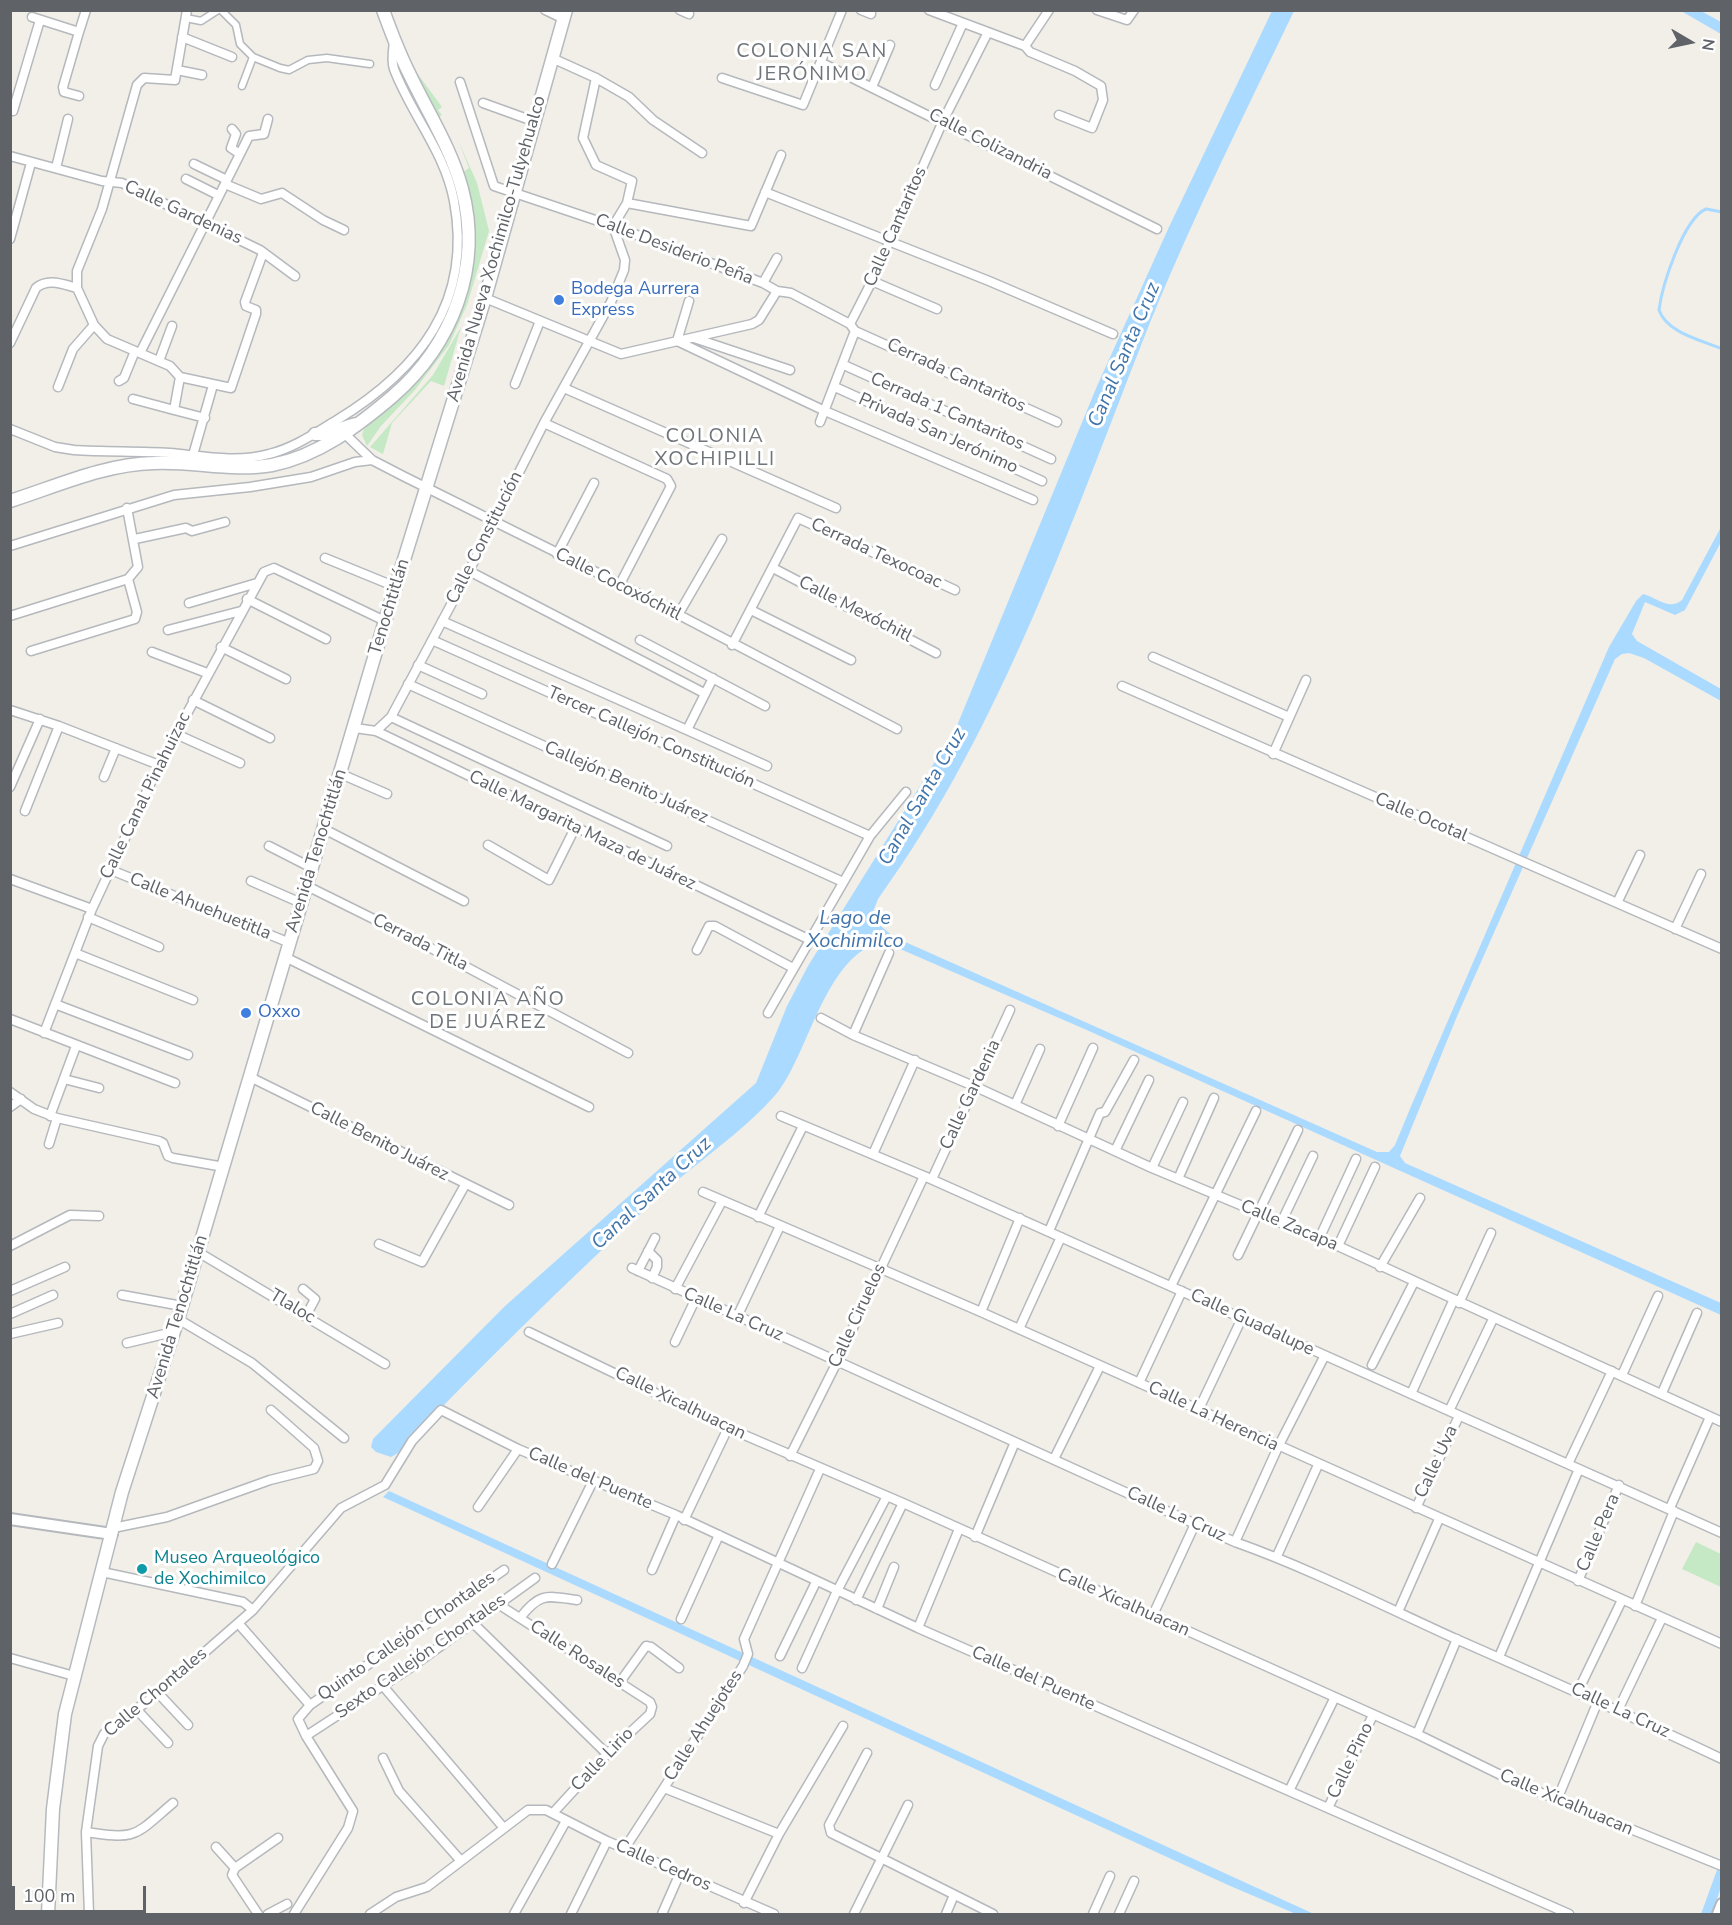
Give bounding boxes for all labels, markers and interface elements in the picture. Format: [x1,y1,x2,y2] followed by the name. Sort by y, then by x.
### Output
[1660,12,1720,72] north arrow
[1696,37,1720,52] text: N
[736,40,888,87] district label: COLONIA SAN JERÓNIMO
[443,93,551,405] street label: Avenida Nueva Xochimilco-Tulyehualco
[925,105,1055,185] street label: Calle Colizandria
[860,164,932,290] street label: Calle Cantaritos
[121,176,245,250] street label: Calle Gardenias
[592,210,756,290] street label: Calle Desiderio Peña
[571,279,699,322] place label: Bodega Aurrera Express
[1084,279,1166,431] water label: Canal Santa Cruz
[552,293,566,307] marker: Bodega Aurrera Express
[883,334,1029,418] street label: Cerrada Cantaritos
[867,368,1027,456] street label: Cerrada 1 Cantaritos
[855,389,1021,479] street label: Privada San Jerónimo
[654,425,776,472] district label: COLONIA XOCHIPILLI
[442,468,528,608] street label: Calle Constitución
[807,514,945,594] street label: Cerrada Texocoac
[551,544,685,626] street label: Calle Cocoxóchitl
[365,556,415,658] street label: Tenochtitlán
[795,572,915,648] street label: Calle Mexóchitl
[544,682,758,794] street label: Tercer Callejón Constitución
[96,709,196,883] street label: Calle Canal Pinahuizac
[874,724,972,870] water label: Canal Santa Cruz
[541,737,711,829] street label: Callejón Benito Juárez
[465,766,699,896] street label: Calle Margarita Maza de Juárez
[282,767,352,935] street label: Avenida Tenochtitlán
[1371,789,1471,847] street label: Calle Ocotal
[126,869,274,945] street label: Calle Ahuehuetitla
[806,907,904,954] water label: Lago de Xochimilco
[369,910,471,976] street label: Cerrada Titla
[411,988,565,1035] district label: COLONIA AÑO DE JUÁREZ
[258,1002,301,1024] place label: Oxxo
[239,1006,253,1020] marker: Oxxo
[936,1036,1006,1154] street label: Calle Gardenia
[306,1098,452,1186] street label: Calle Benito Juárez
[587,1132,717,1256] water label: Canal Santa Cruz
[1237,1196,1341,1256] street label: Calle Zacapa
[143,1233,213,1401] street label: Avenida Tenochtitlán
[824,1260,892,1372] street label: Calle Ciruelos
[680,1283,786,1347] street label: Calle La Cruz
[265,1285,319,1329] street label: Tlaloc
[1187,1285,1317,1361] street label: Calle Guadalupe
[611,1363,749,1445] street label: Calle Xicalhuacan
[1144,1377,1282,1457] street label: Calle La Herencia
[1411,1422,1463,1502] street label: Calle Uva
[525,1443,655,1515] street label: Calle del Puente
[1123,1483,1229,1547] street label: Calle La Cruz
[1573,1491,1625,1575] street label: Calle Pera
[154,1548,320,1590] place label: Museo Arqueológico de Xochimilco
[135,1562,149,1576] marker: Museo Arqueológico de Xochimilco
[1053,1564,1193,1642] street label: Calle Xicalhuacan
[314,1567,500,1707] street label: Quinto Callejón Chontales
[332,1590,510,1724] street label: Sexto Callejón Chontales
[525,1616,629,1694] street label: Calle Rosales
[968,1642,1098,1716] street label: Calle del Puente
[100,1644,212,1742] street label: Calle Chontales
[660,1667,748,1785] street label: Calle Ahuejotes
[1567,1679,1673,1743] street label: Calle La Cruz
[1323,1719,1379,1803] street label: Calle Pino
[567,1723,639,1797] street label: Calle Lirio
[1496,1765,1636,1841] street label: Calle Xicalhuacan
[612,1835,714,1897] street label: Calle Cedros
[15,1874,148,1912] scale bar
[23,1884,75,1908] text: 100 m

